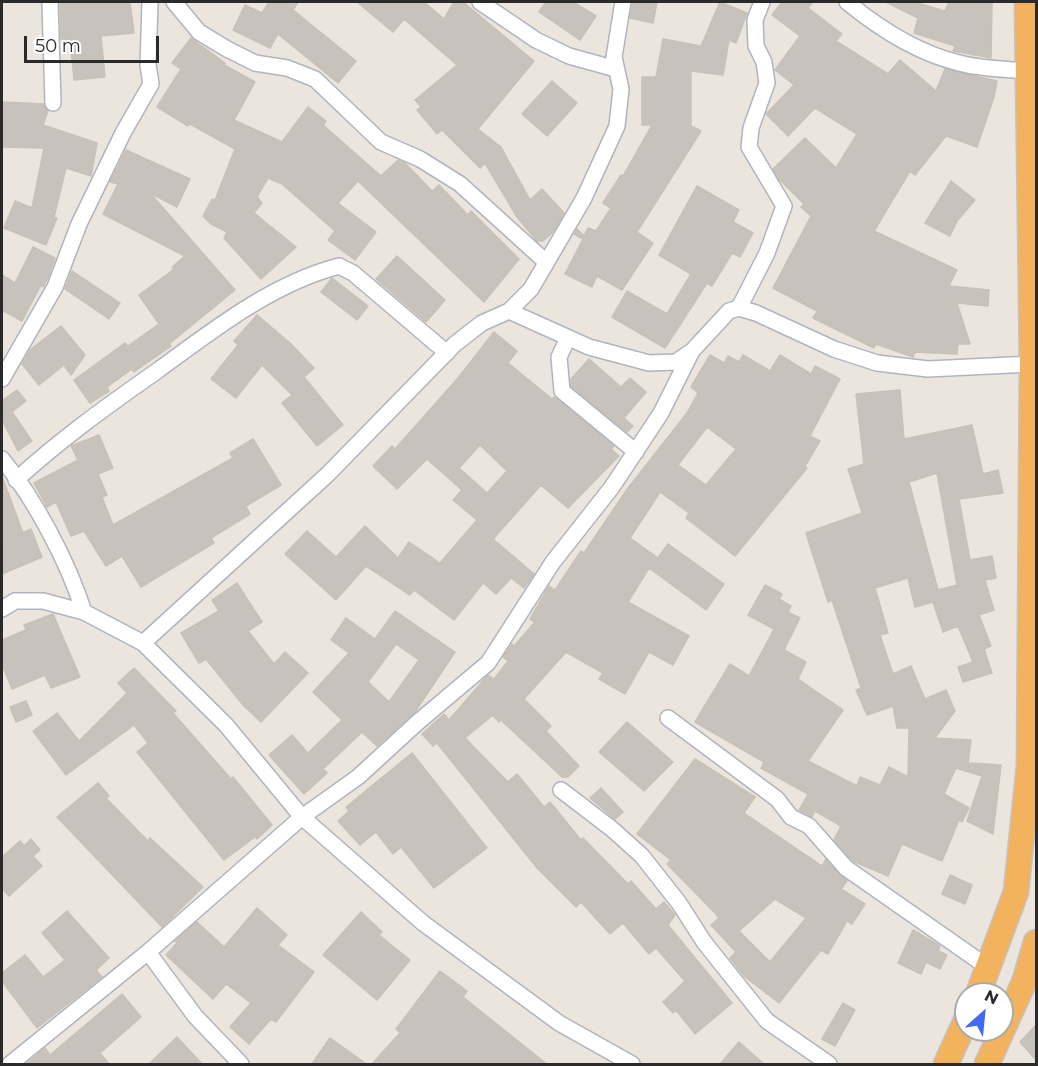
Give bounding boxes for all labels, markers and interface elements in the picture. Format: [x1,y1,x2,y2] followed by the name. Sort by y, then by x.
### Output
[27,24,162,62] scale bar
[35,35,81,57] text: 50 m
[954,982,1014,1042] north arrow
[981,986,1002,1009] text: N

